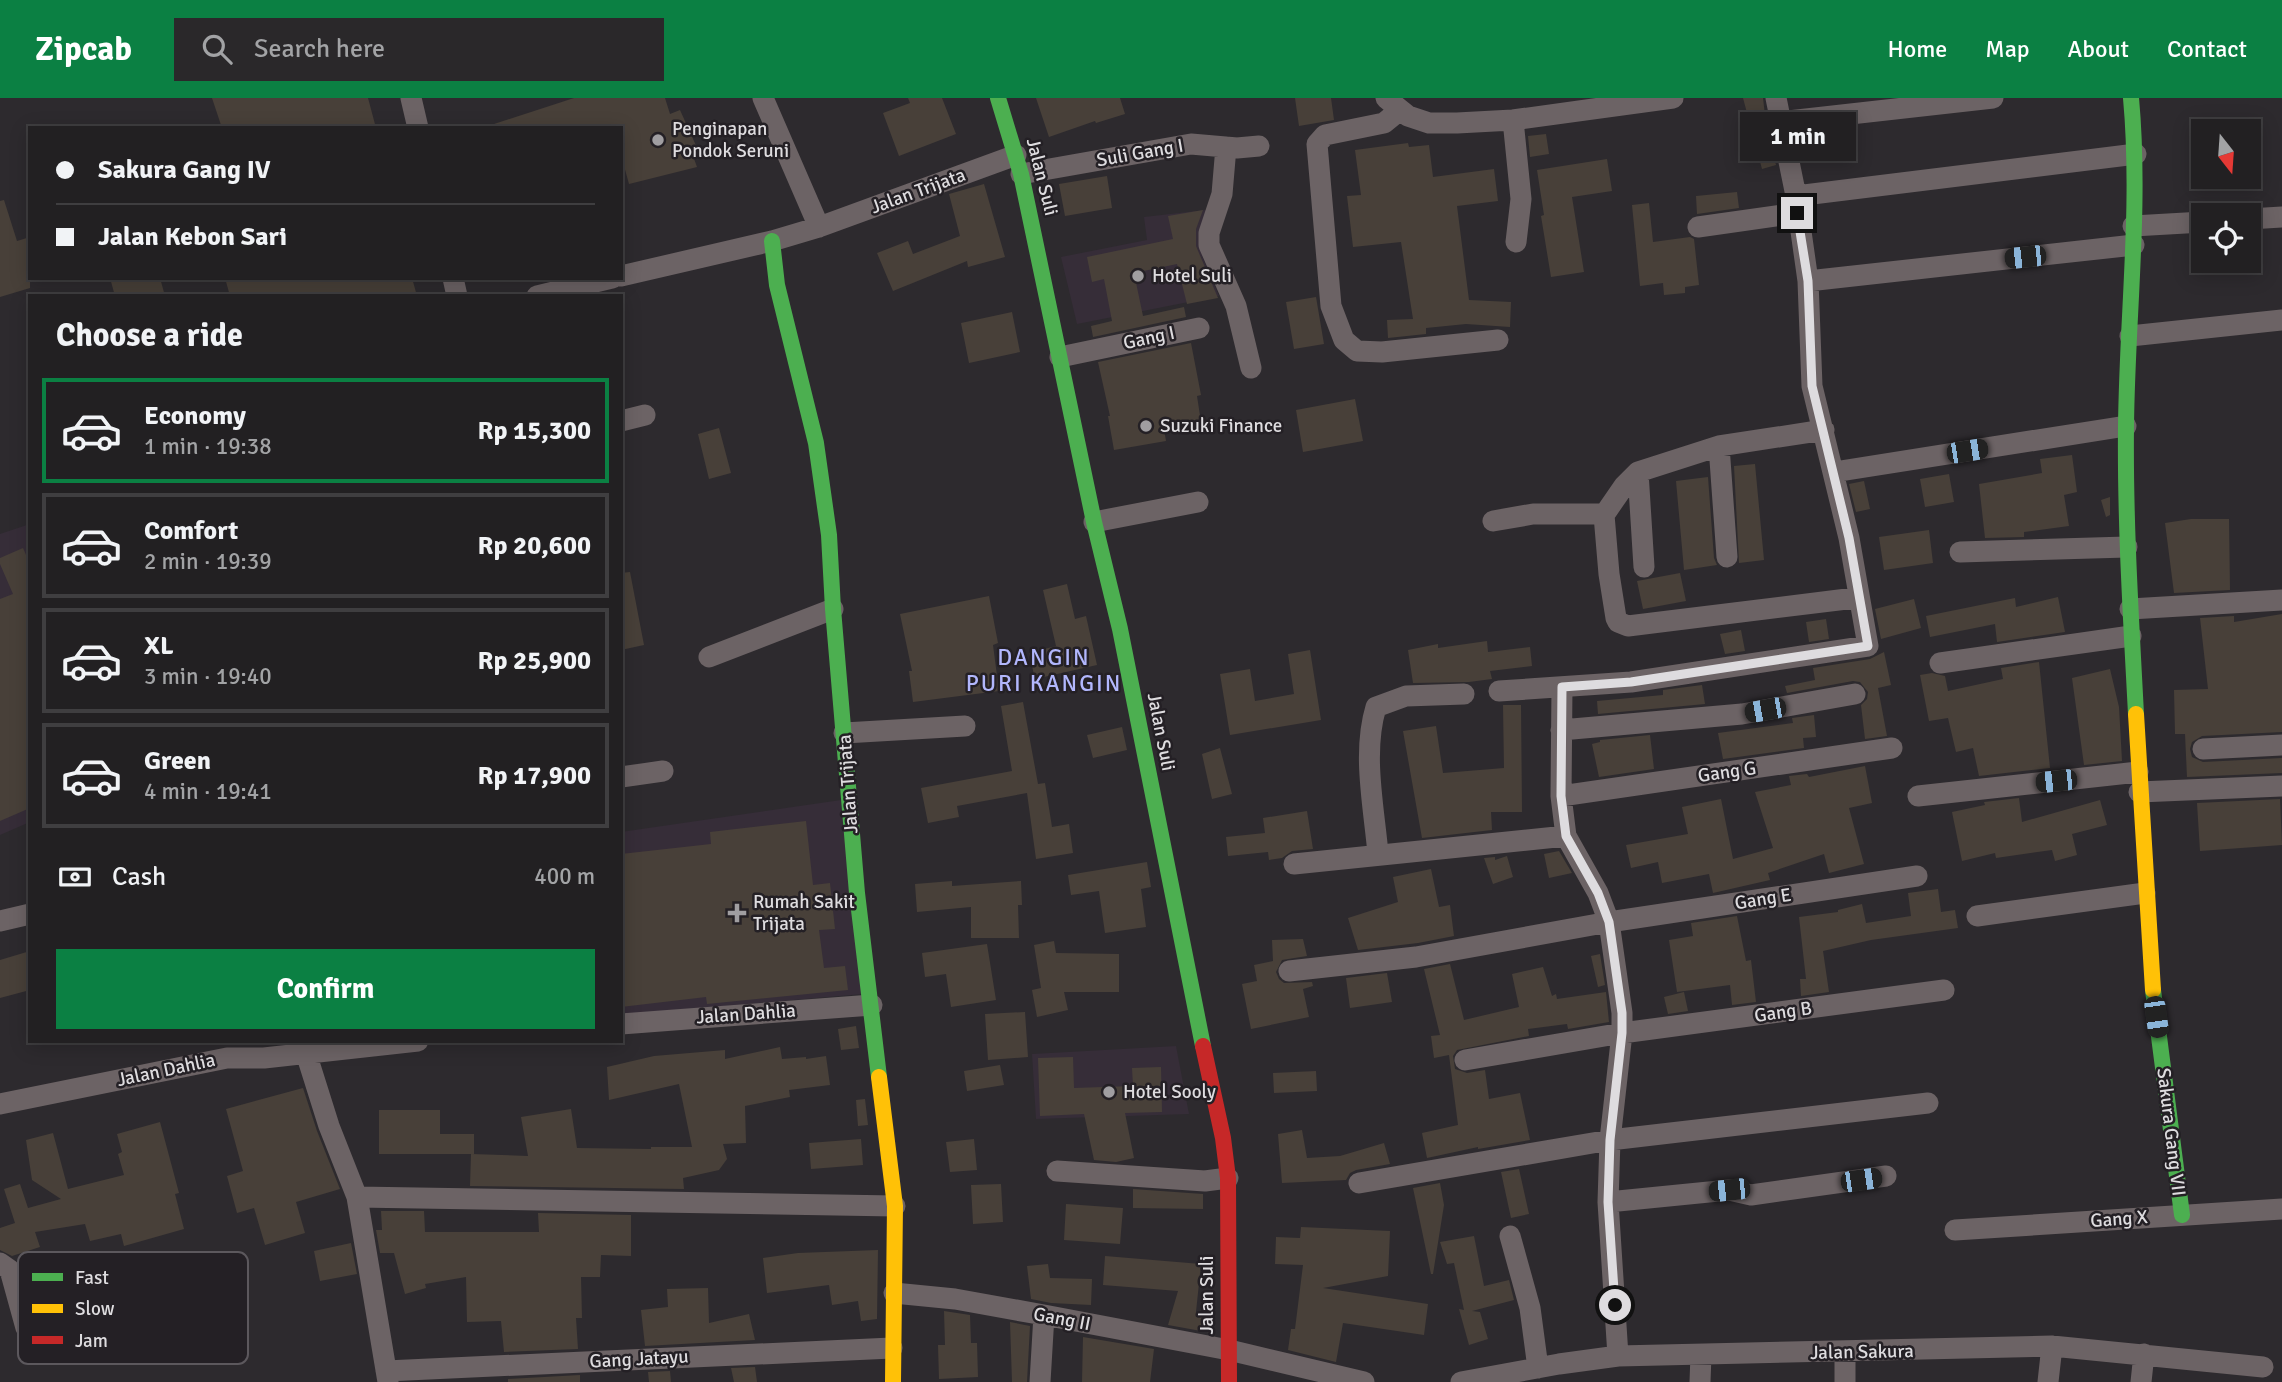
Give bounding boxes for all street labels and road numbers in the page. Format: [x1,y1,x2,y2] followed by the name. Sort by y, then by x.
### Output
[1095,134,1185,172] street label: Suli Gang I
[1021,136,1063,218] street label: Jalan Suli
[867,163,969,219] street label: Jalan Trijata
[1121,321,1177,355] street label: Gang I
[1142,691,1180,773] street label: Jalan Suli
[833,734,863,834] street label: Jalan Trijata
[1696,756,1758,788] street label: Gang G
[1733,883,1793,915] street label: Gang E
[1753,996,1813,1028] street label: Gang B
[695,999,797,1029] street label: Jalan Dahlia
[115,1048,217,1092] street label: Jalan Dahlia
[2151,1067,2191,1197] street label: Sakura Gang VII
[2089,1205,2149,1233] street label: Gang X
[1195,1255,1219,1335] street label: Jalan Suli
[1031,1302,1093,1336] street label: Gang II
[1810,1339,1914,1365] street label: Jalan Sakura
[589,1344,689,1374] street label: Gang Jatayu

